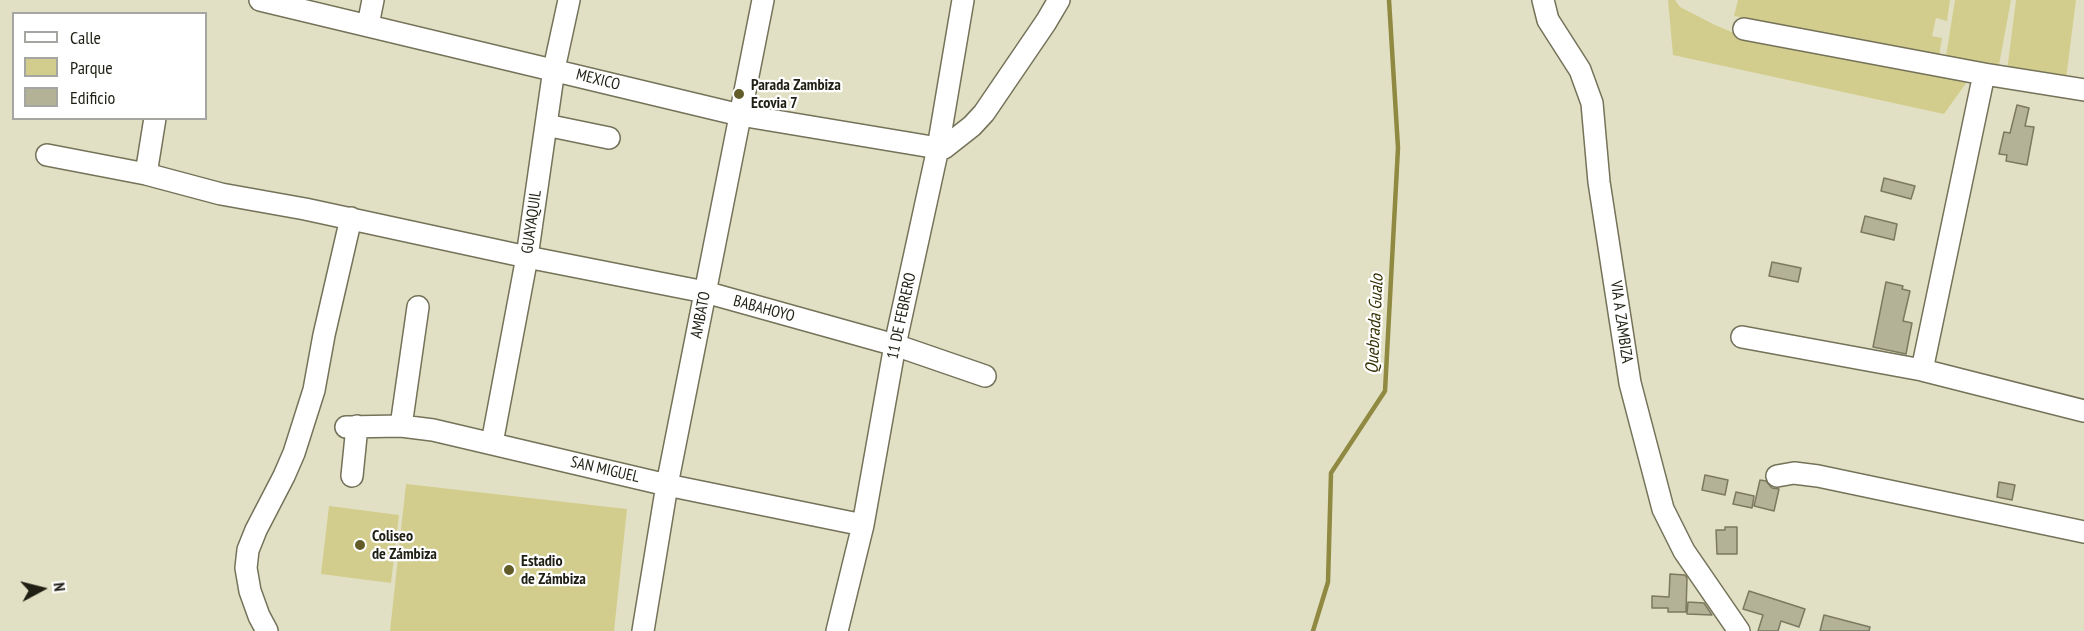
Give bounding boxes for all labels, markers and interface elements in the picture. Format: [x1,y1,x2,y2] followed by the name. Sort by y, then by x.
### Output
[12,12,207,120] legend
[70,26,101,49] text: Calle
[70,56,113,79] text: Parque
[574,65,622,95] street label: MEXICO
[751,75,841,113] place label: Parada Zambiza Ecovia 7
[70,86,115,109] text: Edificio
[732,87,746,101] marker: Parada Zambiza Ecovia 7
[518,189,546,255] street label: GUAYAQUIL
[883,271,921,361] street label: 11 DE FEBRERO
[1362,274,1388,374] water label: Quebrada Gualo
[1606,279,1636,365] street label: VIA A ZAMBIZA
[687,290,715,340] street label: AMBATO
[731,292,797,326] street label: BABAHOYO
[569,453,641,487] street label: SAN MIGUEL
[372,526,437,564] place label: Coliseo de Zámbiza
[353,538,367,552] marker: Coliseo de Zámbiza
[521,551,586,589] place label: Estadio de Zámbiza
[12,559,72,619] north arrow
[502,563,516,577] marker: Estadio de Zámbiza
[49,581,70,592] text: N

